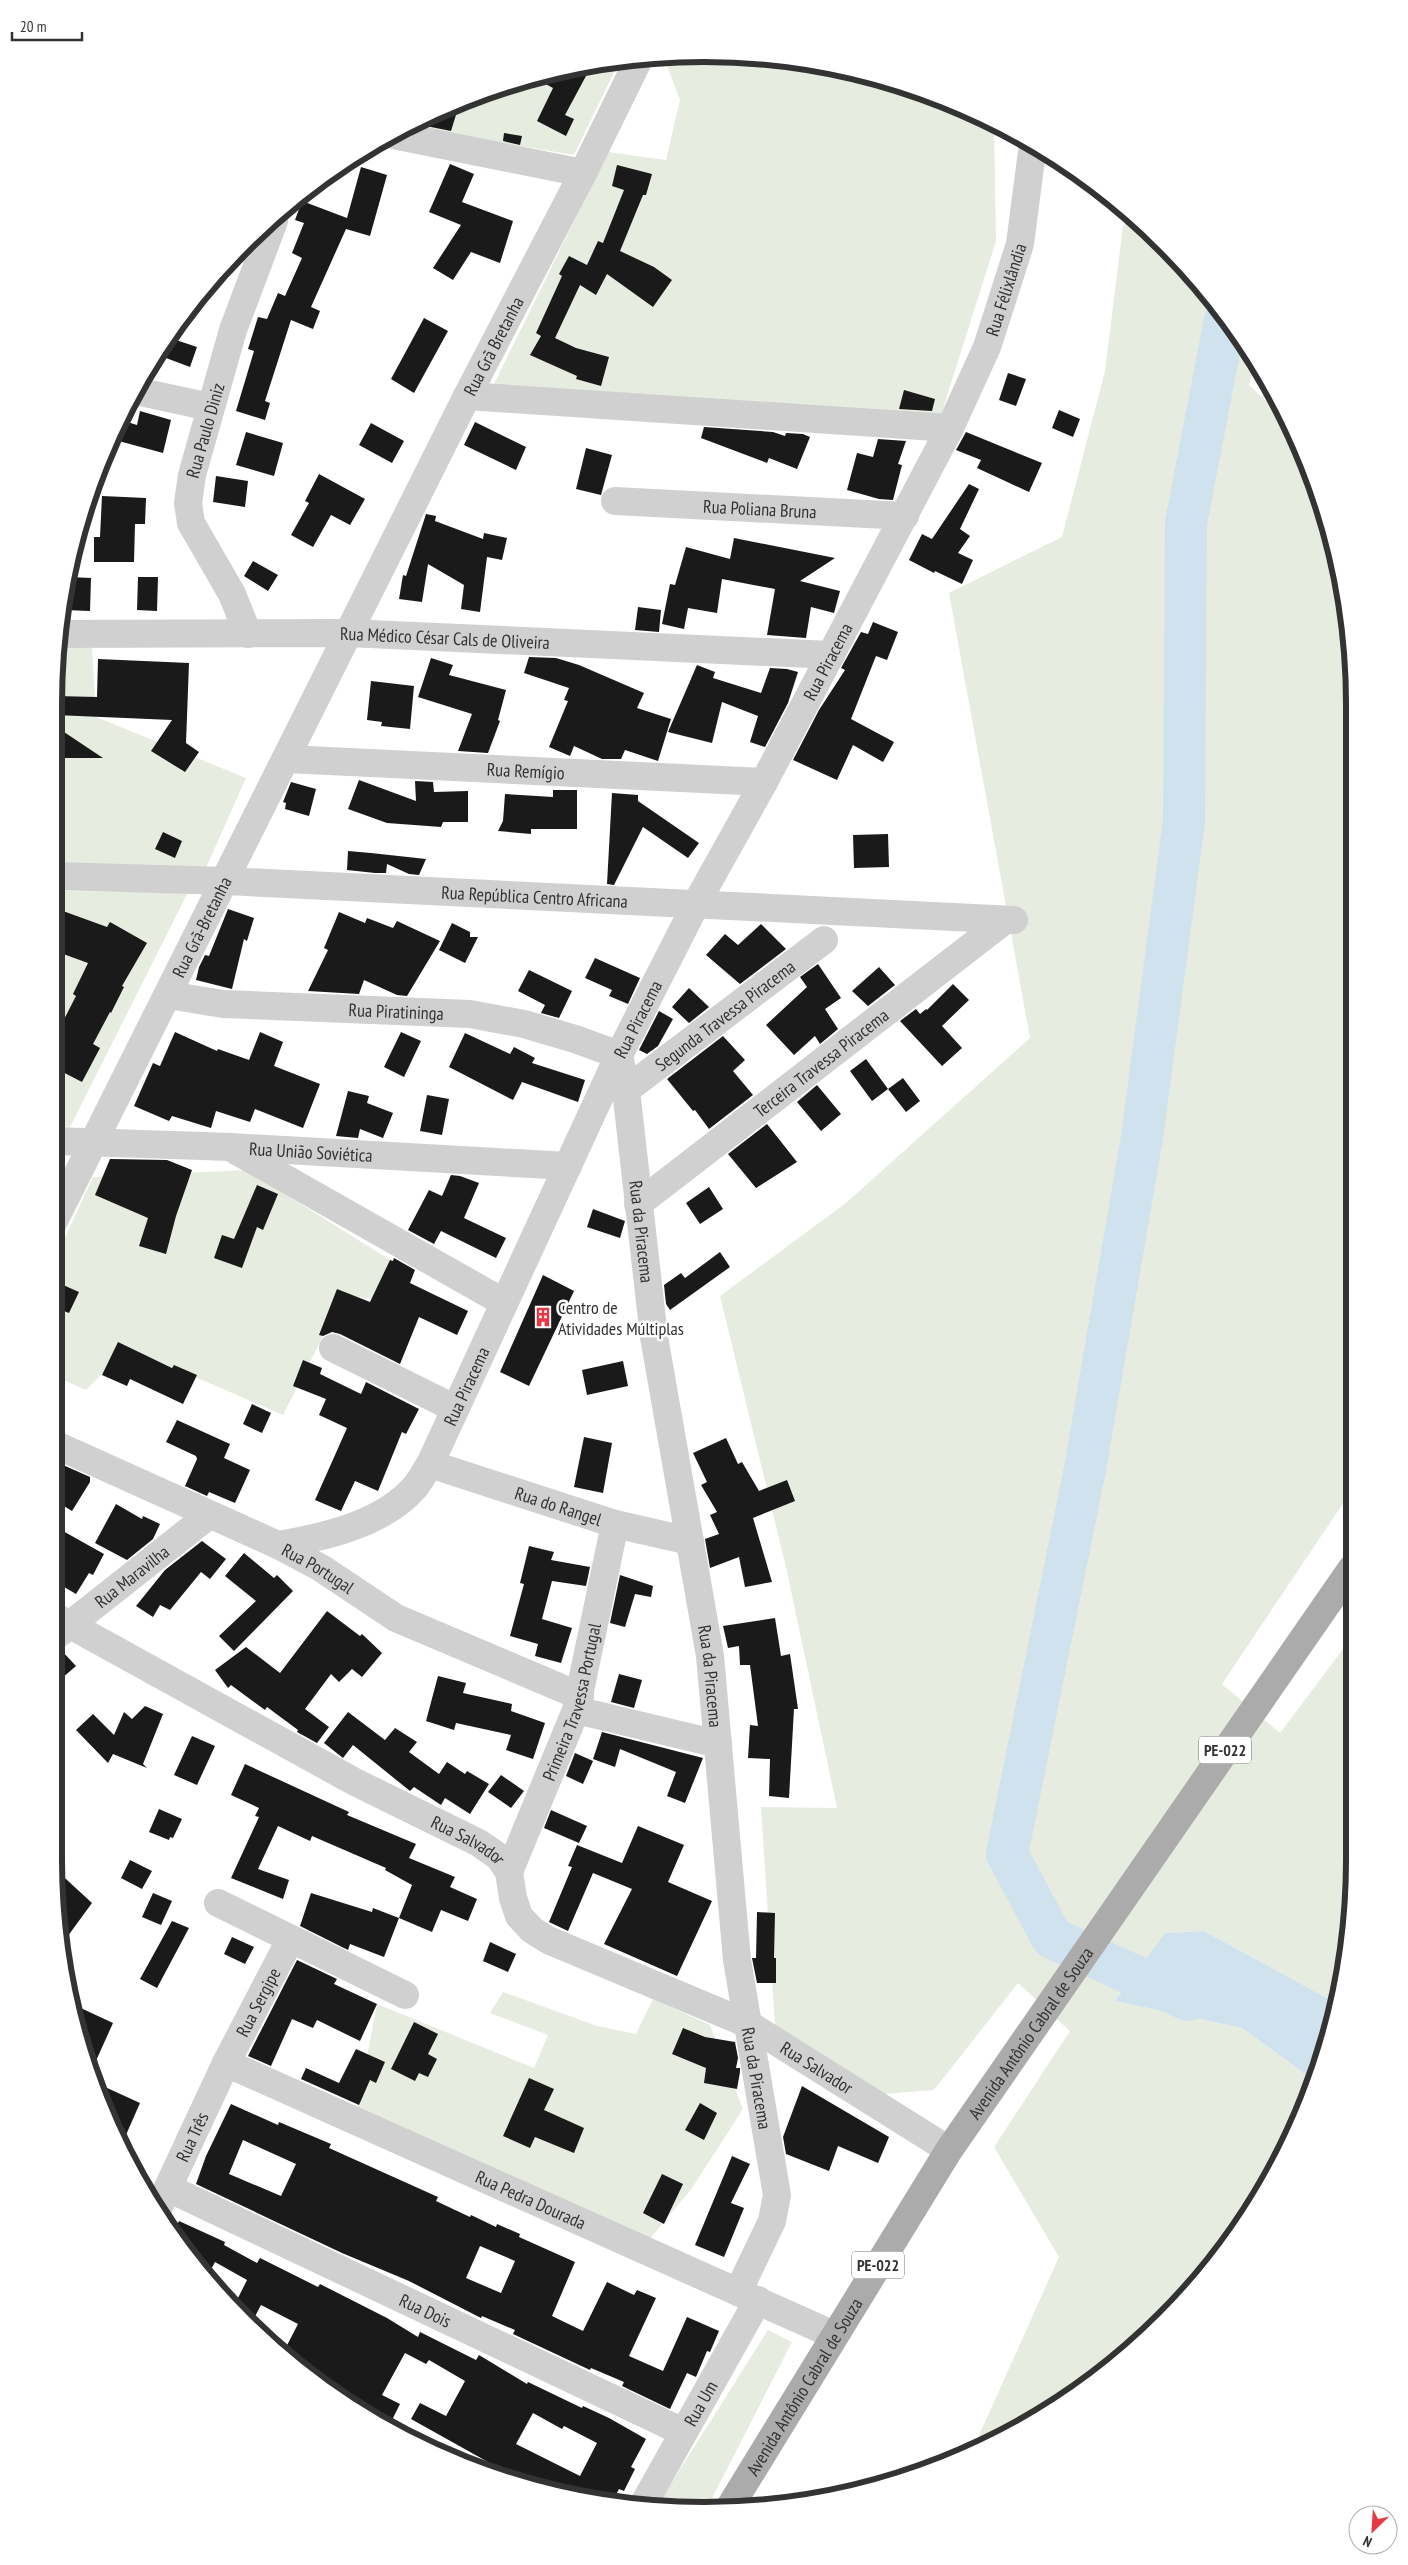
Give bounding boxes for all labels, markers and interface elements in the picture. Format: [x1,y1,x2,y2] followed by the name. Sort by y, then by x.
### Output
[12,10,82,42] scale bar
[20,17,46,36] text: 20 m
[980,240,1031,339] street label: Rua Félixlândia
[458,293,528,399] street label: Rua Grã Bretanha
[180,380,229,480] street label: Rua Paulo Diniz
[703,494,817,523] street label: Rua Poliana Bruna
[798,619,857,704] street label: Rua Piracema
[340,621,550,654] street label: Rua Médico César Cals de Oliveira
[486,757,565,784] street label: Rua Remígio
[166,873,236,981] street label: Rua Grã-Bretanha
[441,880,628,912] street label: Rua República Centro Africana
[650,955,799,1076] street label: Segunda Travessa Piracema
[608,976,667,1062] street label: Rua Piracema
[348,998,444,1024] street label: Rua Piratininga
[749,1003,893,1122] street label: Terceira Travessa Piracema
[248,1137,373,1166] street label: Rua União Soviética
[625,1179,659,1284] street label: Rua da Piracema
[558,1296,684,1340] place label: Centro de Atividades Múltiplas
[532,1306,554,1328] building icon: Centro de Atividades Múltiplas
[438,1343,494,1429] street label: Rua Piracema
[512,1481,606,1531] street label: Rua do Rangel
[278,1538,359,1599] street label: Rua Portugal
[90,1540,173,1613] street label: Rua Maravilha
[537,1620,606,1784] street label: Primeira Travessa Portugal
[693,1623,728,1728] street label: Rua da Piracema
[1199,1736,1251,1764] road number: PE-022
[428,1810,512,1868] street label: Rua Salvador
[963,1942,1098,2123] street label: Avenida Antônio Cabral de Souza
[230,1964,285,2040] street label: Rua Sergipe
[737,2025,777,2131] street label: Rua da Piracema
[776,2036,858,2099] street label: Rua Salvador
[170,2108,213,2165] street label: Rua Três
[472,2165,590,2234] street label: Rua Pedra Dourada
[852,2252,904,2278] road number: PE-022
[396,2288,455,2332] street label: Rua Dois
[741,2293,867,2479] street label: Avenida Antônio Cabral de Souza
[678,2376,722,2430] street label: Rua Um
[1348,2505,1398,2555] north arrow
[1360,2532,1375,2552] text: N

